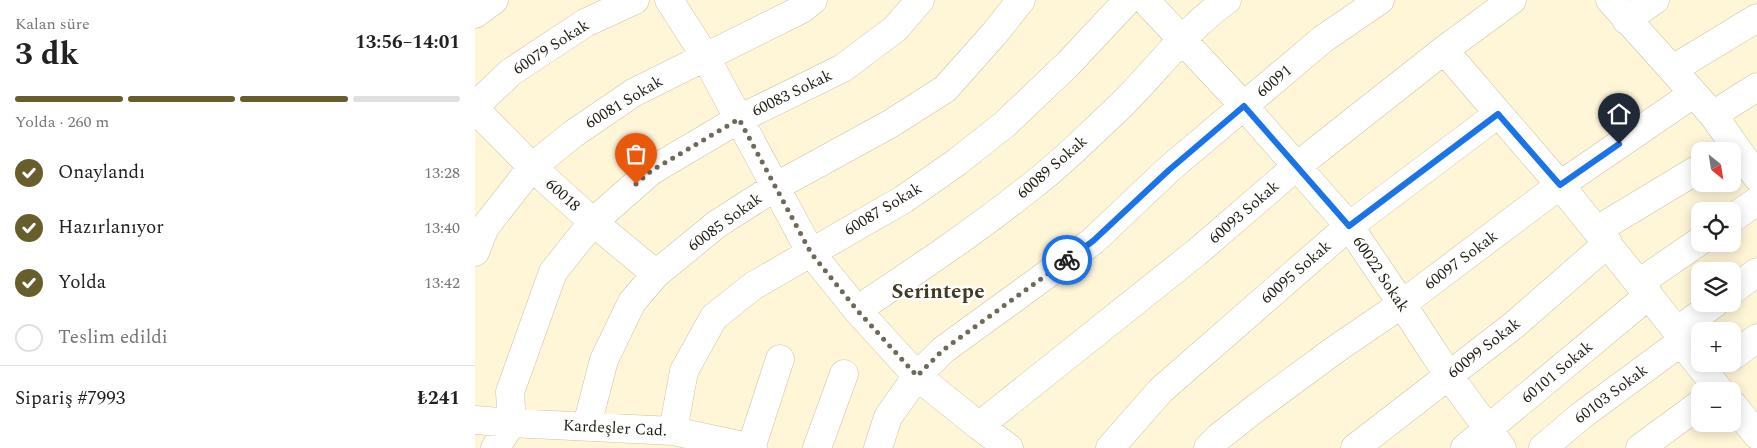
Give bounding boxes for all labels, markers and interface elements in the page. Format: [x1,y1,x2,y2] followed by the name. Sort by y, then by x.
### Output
[15,12,90,36] text: Kalan süre
[508,13,594,81] street label: 60079 Sokak
[355,28,460,57] text: 13:56–14:01
[15,30,79,79] text: 3 dk
[1251,59,1297,103] street label: 60091
[748,63,836,123] street label: 60083 Sokak
[581,69,667,135] street label: 60081 Sokak
[1598,93,1640,144] pin
[1605,100,1633,128] icon: home
[15,110,109,134] text: Yolda · 260 m
[1011,129,1093,205] street label: 60089 Sokak
[615,133,657,184] pin
[622,140,650,168] icon: bag
[1691,142,1741,192] north arrow
[1691,142,1741,432] map controls
[58,158,145,187] text: Onaylandı
[15,159,43,187] icon: check
[424,161,460,185] text: 13:28
[540,173,586,217] street label: 60018
[1203,174,1285,250] street label: 60093 Sokak
[840,176,926,242] street label: 60087 Sokak
[683,187,767,257] street label: 60085 Sokak
[1691,202,1741,252] button: locate
[58,213,164,242] text: Hazırlanıyor
[15,214,43,242] icon: check
[424,216,460,240] text: 13:40
[1419,224,1503,296] street label: 60097 Sokak
[1347,231,1415,317] street label: 60022 Sokak
[1255,234,1337,310] street label: 60095 Sokak
[1042,235,1092,285] courier
[1053,246,1081,274] icon: bike
[1691,262,1741,312] button: layers
[58,268,106,297] text: Yolda
[15,269,43,297] icon: check
[424,271,460,295] text: 13:42
[891,276,985,308] district label: Serintepe
[1442,312,1526,384] street label: 60099 Sokak
[1691,322,1741,372] button: +
[58,323,168,352] text: Teslim edildi
[1516,335,1598,409] street label: 60101 Sokak
[1569,358,1653,430] street label: 60103 Sokak
[1691,382,1741,432] button: −
[15,384,125,413] text: Sipariş #7993
[417,384,460,413] text: ₺241
[562,413,668,443] street label: Kardeşler Cad.

